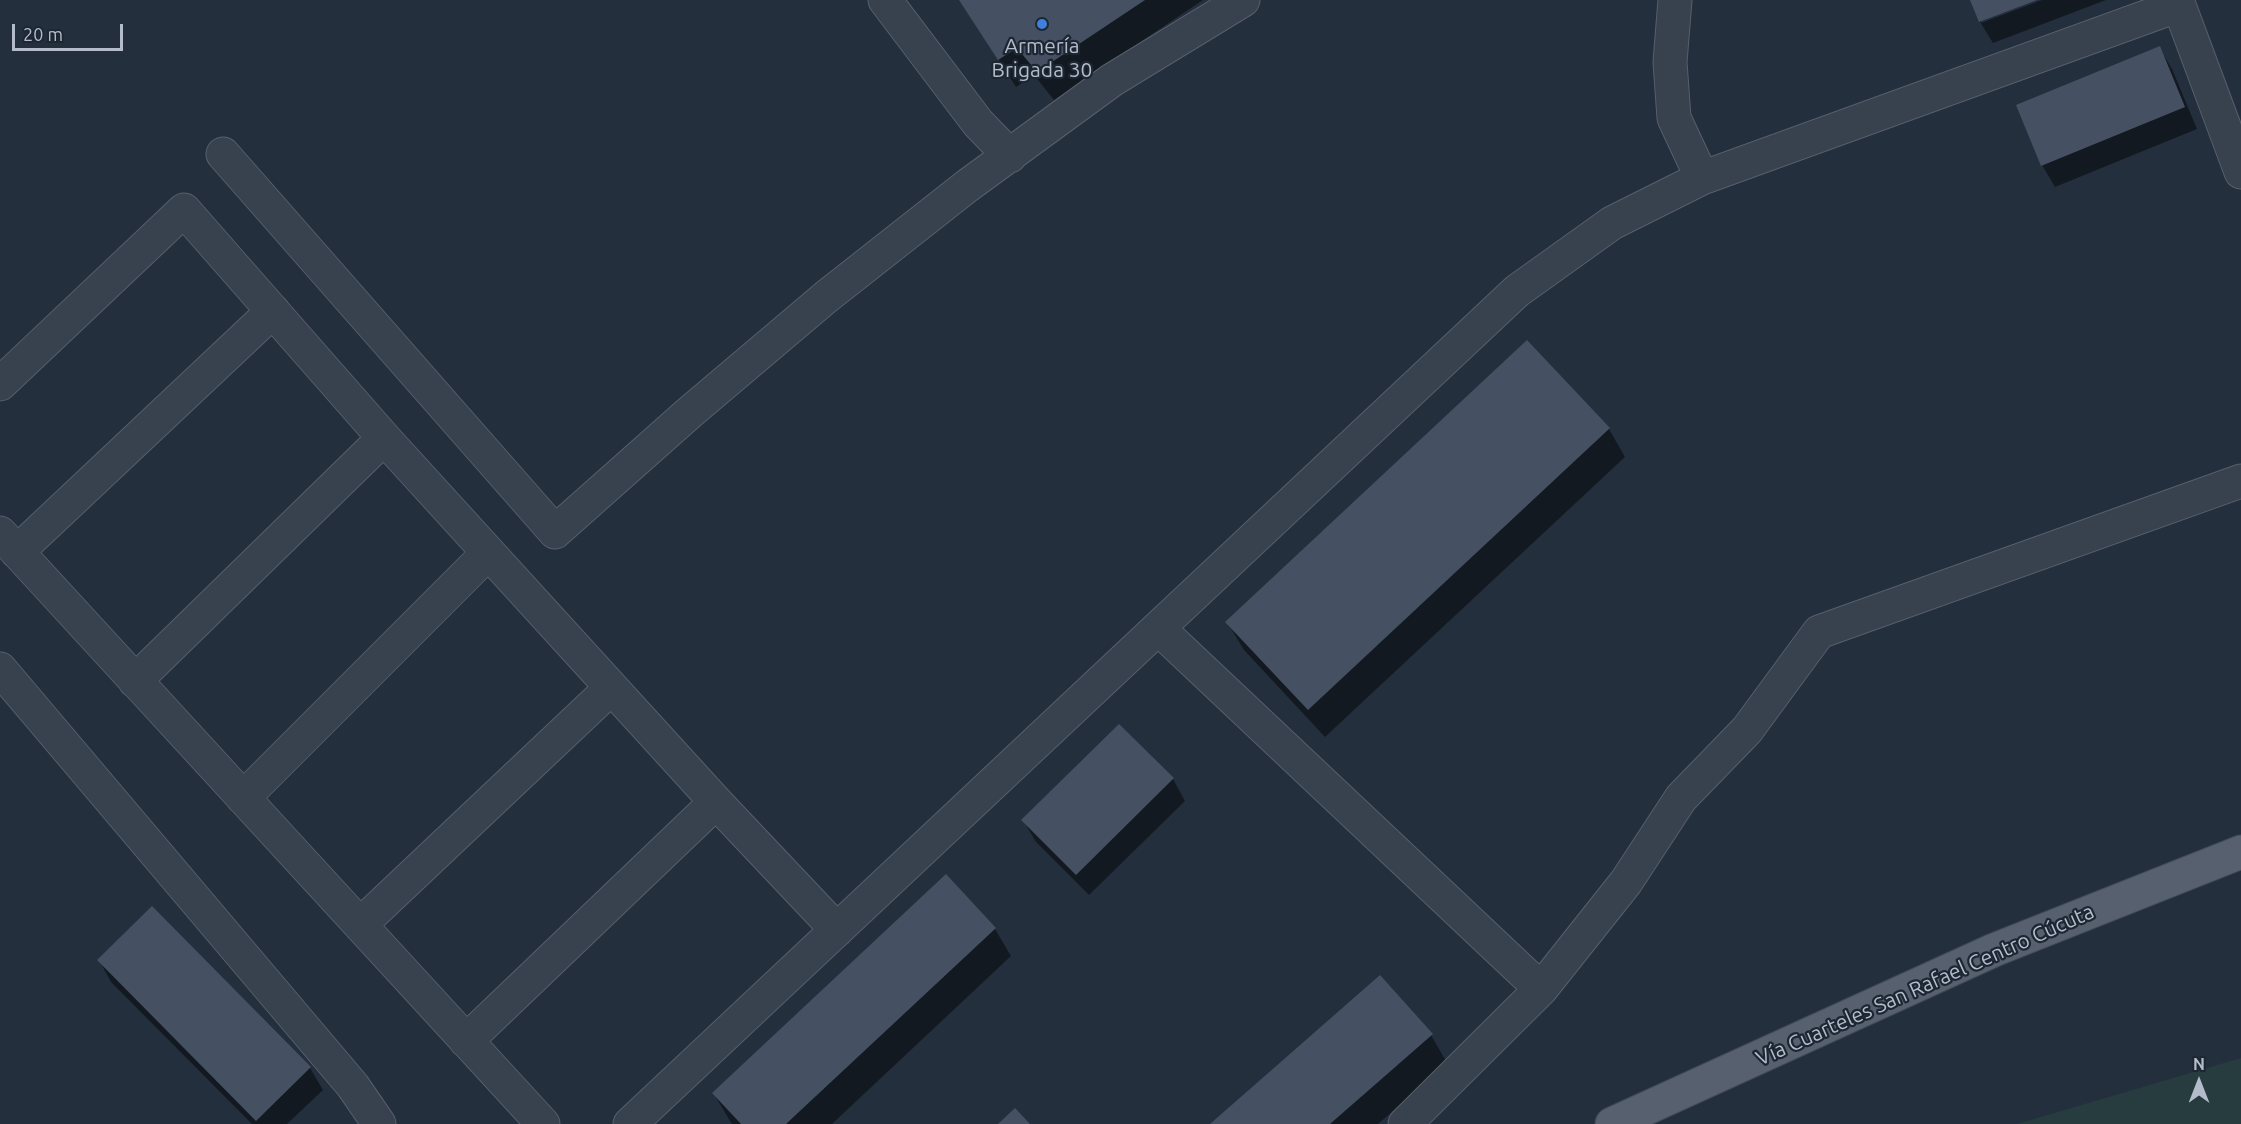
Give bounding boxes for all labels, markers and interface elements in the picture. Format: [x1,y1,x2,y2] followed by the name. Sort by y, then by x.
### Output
[15,12,126,50] scale bar
[1035,17,1049,31] marker: Armería Brigada 30
[23,24,63,44] text: 20 m
[992,33,1092,83] place label: Armería Brigada 30
[1752,899,2098,1071] street label: Vía Cuarteles San Rafael Centro Cúcuta
[2169,1052,2229,1112] north arrow
[2193,1055,2205,1073] text: N

